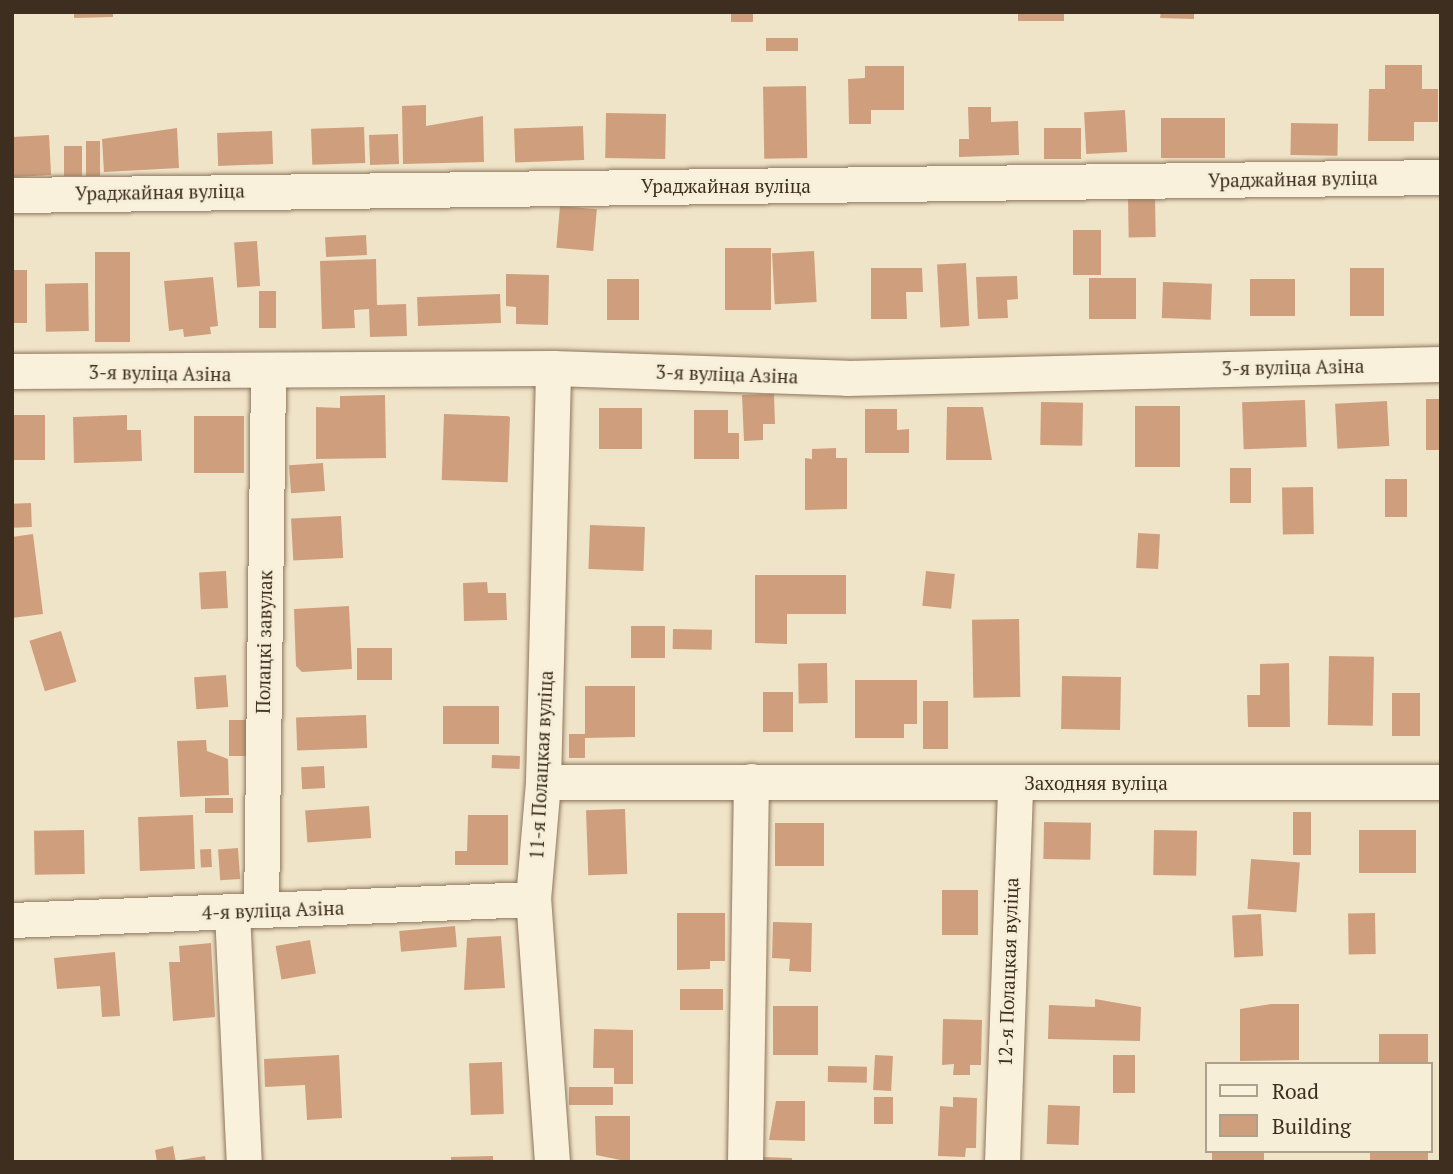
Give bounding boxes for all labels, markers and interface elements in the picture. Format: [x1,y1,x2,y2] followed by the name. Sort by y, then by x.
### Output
[1208,166,1378,192] street label: Ураджайная вуліца
[641,175,811,197] street label: Ураджайная вуліца
[75,179,245,205] street label: Ураджайная вуліца
[1221,354,1365,380] street label: 3-я вуліца Азіна
[88,360,232,386] street label: 3-я вуліца Азіна
[655,360,799,388] street label: 3-я вуліца Азіна
[251,570,277,714] street label: Полацкі завулак
[525,670,557,860] street label: 11-я Полацкая вуліца
[1024,772,1168,794] street label: Заходняя вуліца
[993,877,1023,1067] street label: 12-я Полацкая вуліца
[201,896,345,924] street label: 4-я вуліца Азіна
[1204,1062,1432,1153] legend
[1272,1077,1319,1105] text: Road
[1272,1112,1351,1140] text: Building

